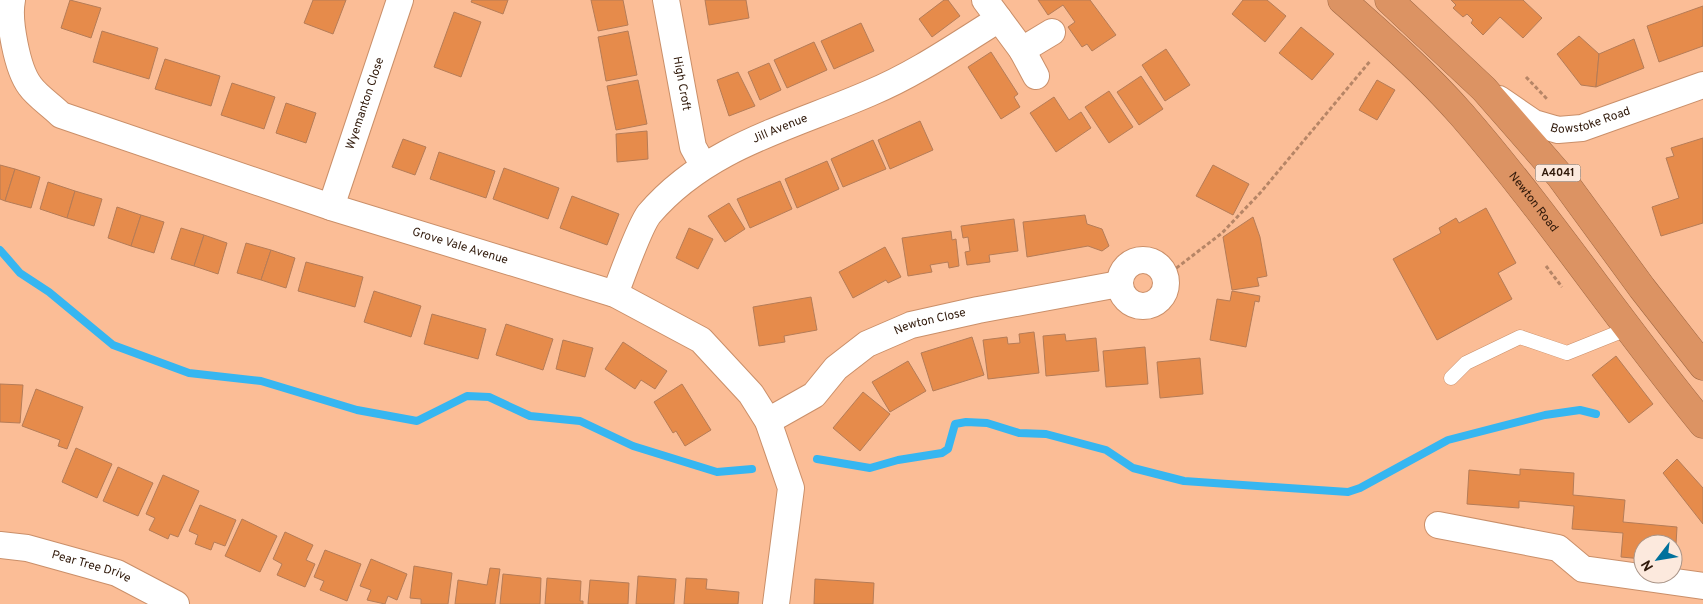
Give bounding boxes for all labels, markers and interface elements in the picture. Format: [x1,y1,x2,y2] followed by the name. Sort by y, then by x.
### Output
[343,55,388,152] street label: Wyemanton Close
[669,55,694,112] street label: High Croft
[1548,103,1633,138] street label: Bowstoke Road
[750,111,810,148] street label: Jill Avenue
[1536,164,1580,182] road number: A4041
[1505,169,1561,236] street label: Newton Road
[410,224,510,269] street label: Grove Vale Avenue
[892,305,967,339] street label: Newton Close
[1633,534,1683,584] north arrow
[50,547,134,587] street label: Pear Tree Drive
[1638,556,1658,574] text: N

